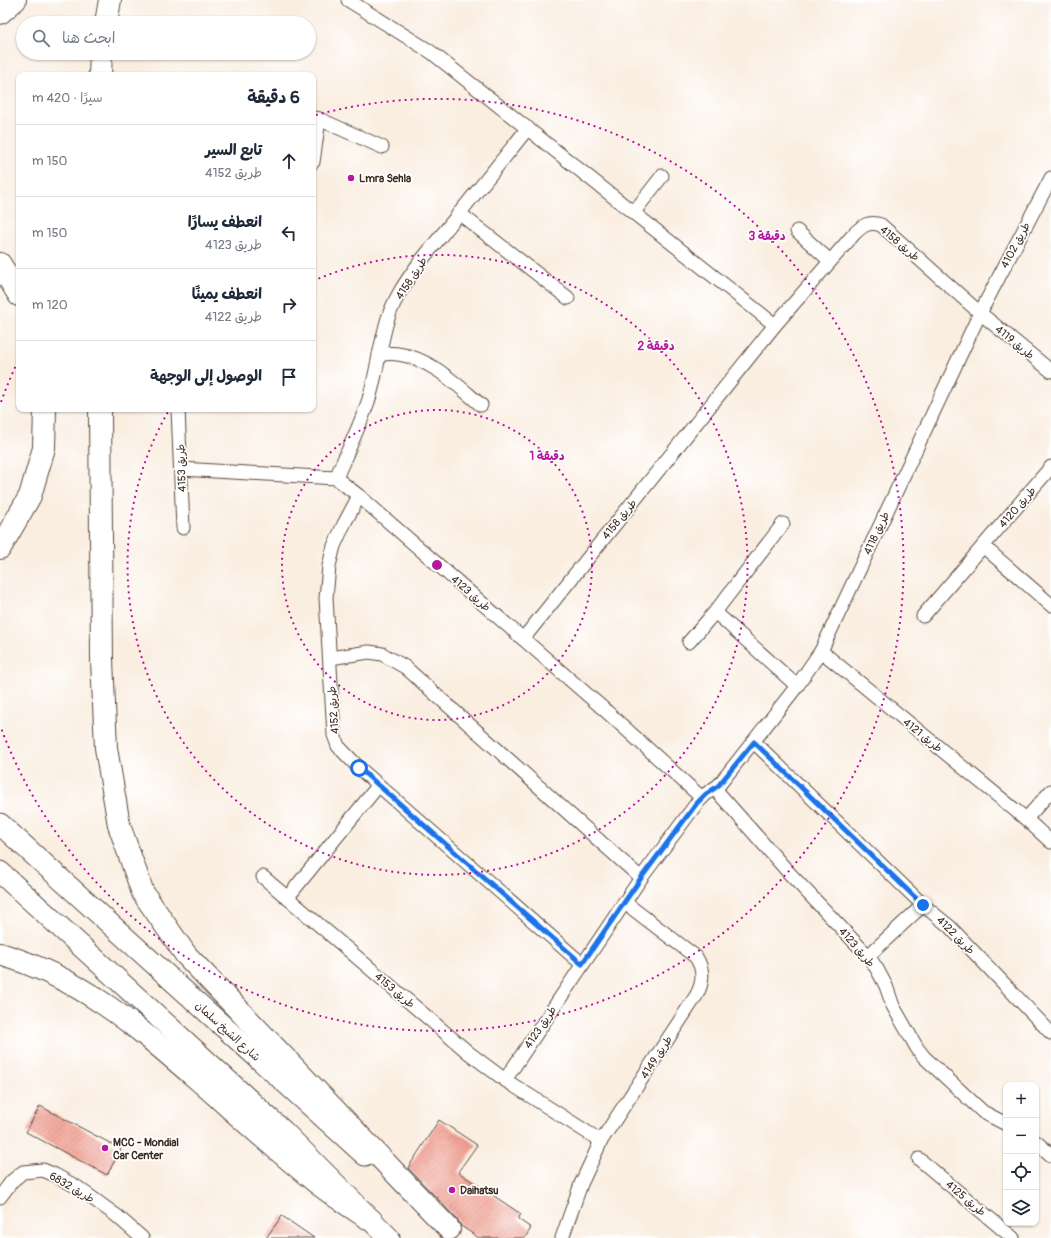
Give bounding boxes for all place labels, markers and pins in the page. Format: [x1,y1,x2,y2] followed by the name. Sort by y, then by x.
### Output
[359,172,411,185] place label: Lmra Sehla
[346,173,356,183] marker: Lmra Sehla
[430,558,444,572] centre of rings
[113,1136,179,1162] place label: MCC - Mondial Car Center
[100,1143,110,1153] marker: MCC - Mondial Car Center
[460,1184,499,1197] place label: Daihatsu
[447,1185,457,1195] marker: Daihatsu

